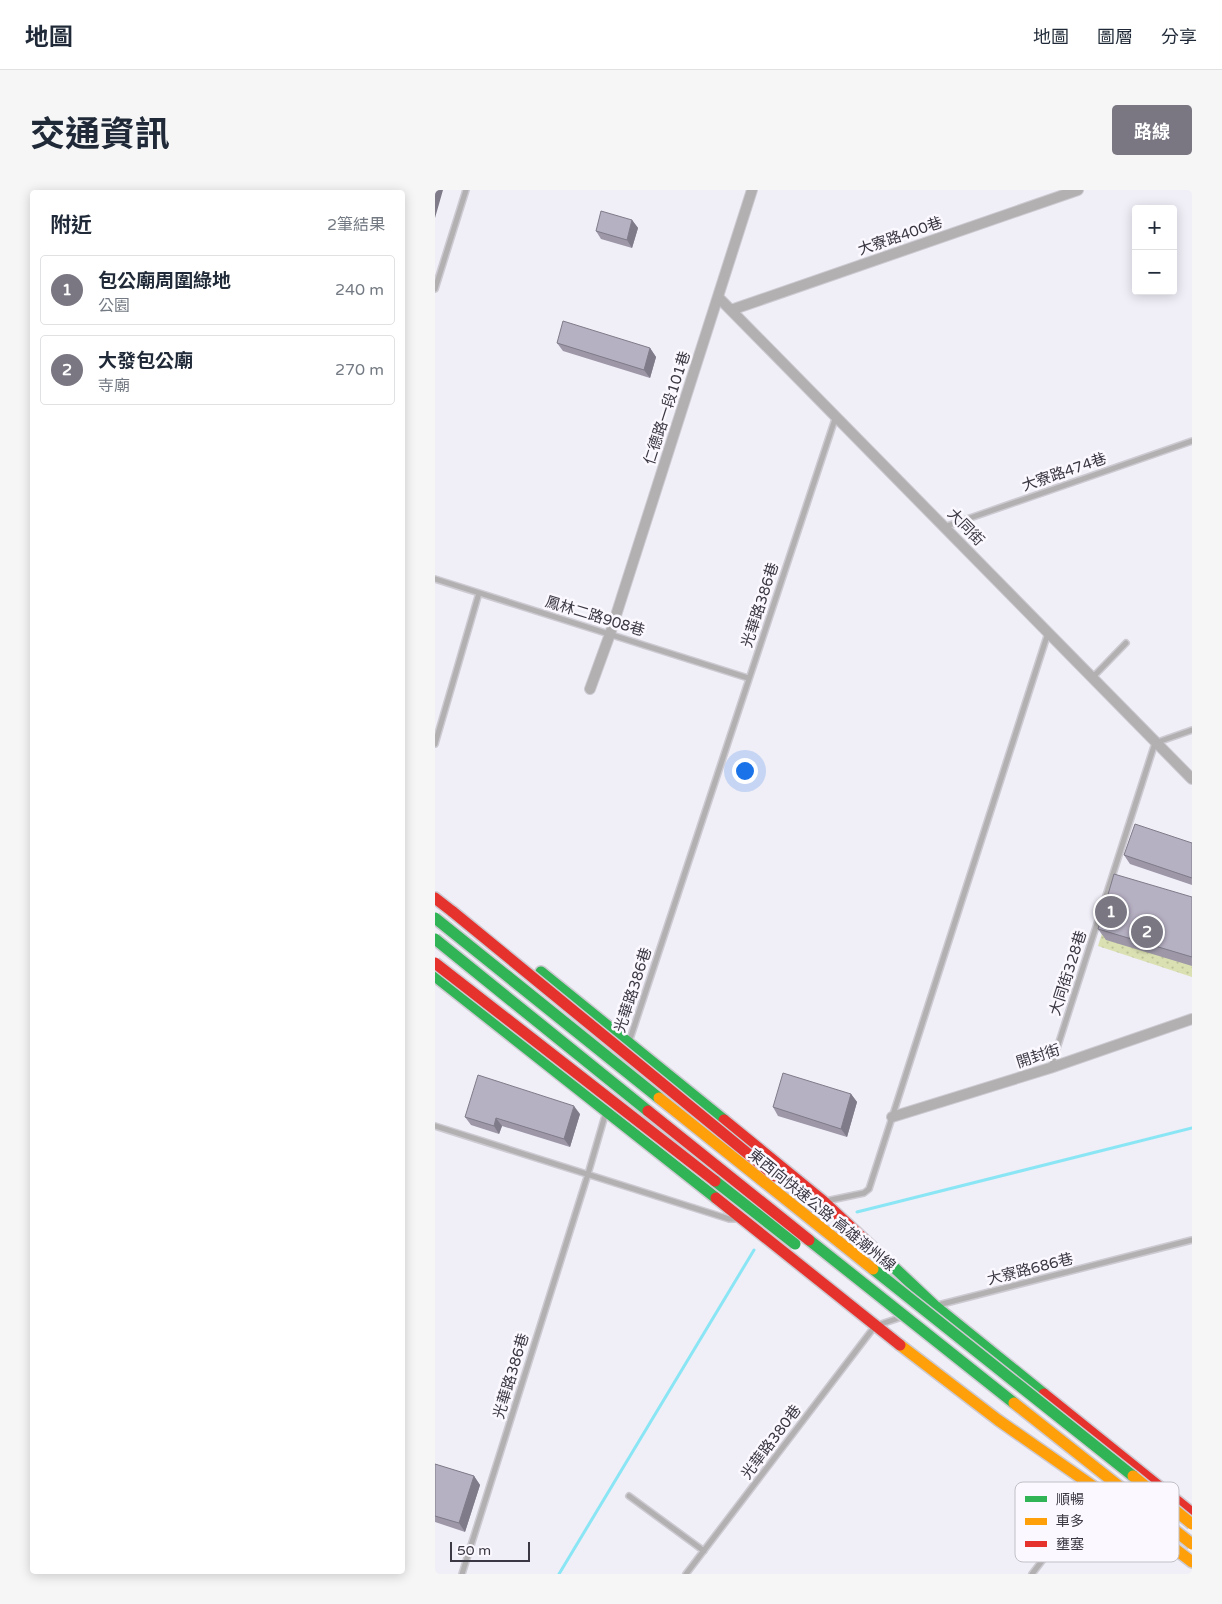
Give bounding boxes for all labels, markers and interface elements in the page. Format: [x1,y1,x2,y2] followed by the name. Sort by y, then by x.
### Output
[25,23,73,52] text: 地圖
[1033,26,1069,48] text: 地圖
[1097,26,1133,48] text: 圖層
[1161,26,1197,48] text: 分享
[1112,105,1192,155] button: 路線
[30,114,170,156] text: 交通資訊
[1132,205,1177,295] map controls
[1132,205,1177,250] button: +
[50,213,92,238] text: 附近
[855,213,945,259] street label: 大寮路400巷
[327,215,385,235] text: 2筆結果
[1132,250,1177,295] button: −
[98,270,231,292] text: 包公廟周圍綠地
[62,280,72,300] text: 1
[335,280,384,300] text: 240 m
[98,296,130,316] text: 公園
[640,349,694,467] street label: 仁德路一段101巷
[98,350,193,372] text: 大發包公廟
[62,360,72,380] text: 2
[335,360,384,380] text: 270 m
[98,376,130,396] text: 寺廟
[1019,449,1109,495] street label: 大寮路474巷
[944,505,988,549] street label: 大同街
[738,560,782,650] street label: 光華路386巷
[543,592,647,640] street label: 鳳林二路908巷
[732,758,758,784] your location
[1095,893,1127,931] pin: 1
[1131,913,1163,951] pin: 2
[1046,928,1090,1018] street label: 大同街328巷
[611,945,655,1035] street label: 光華路386巷
[1014,1040,1062,1072] street label: 開封街
[745,1145,899,1275] street label: 東西向快速公路 高雄潮州線
[985,1250,1075,1288] street label: 大寮路686巷
[489,1331,533,1421] street label: 光華路386巷
[737,1401,805,1483] street label: 光華路380巷
[1015,1482,1179,1562] legend
[1056,1491,1084,1508] text: 順暢
[1056,1513,1084,1530] text: 車多
[1056,1536,1084,1553] text: 壅塞
[450,1539,530,1562] scale bar
[457,1542,491,1559] text: 50 m

